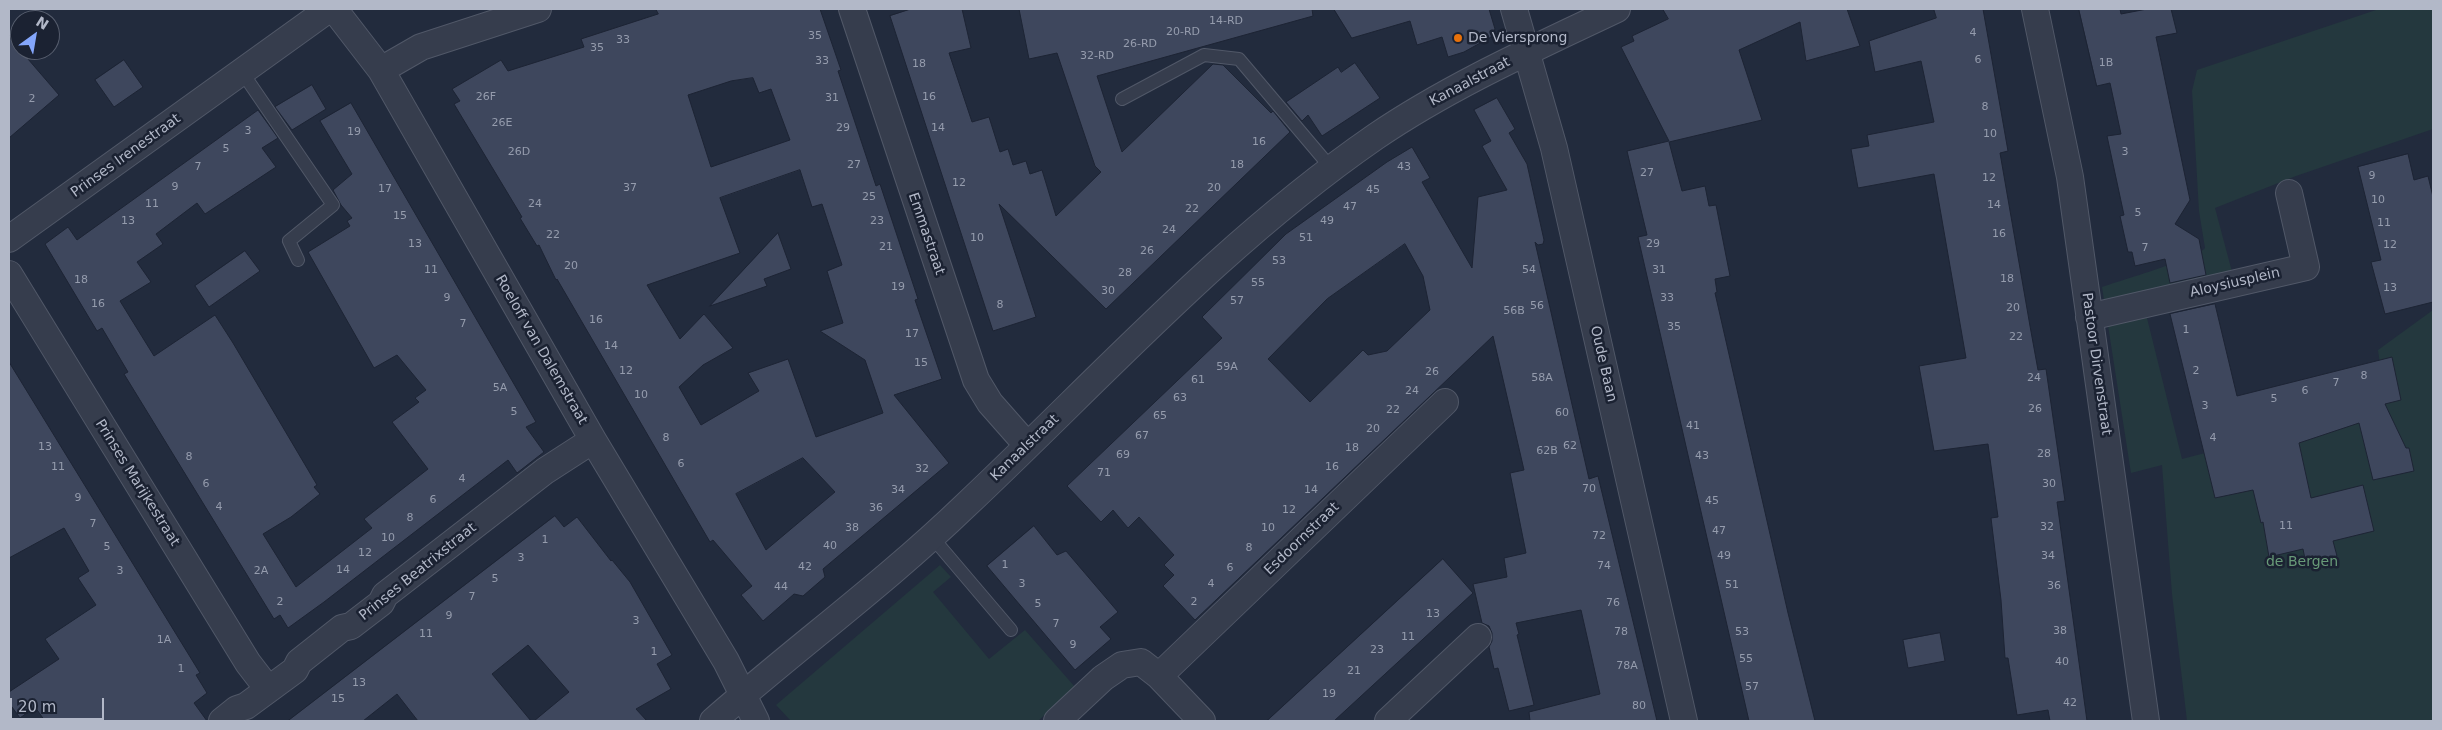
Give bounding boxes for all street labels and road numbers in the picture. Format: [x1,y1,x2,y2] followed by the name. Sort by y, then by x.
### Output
[1427,54,1513,110] street label: Kanaalstraat
[68,111,184,201] street label: Prinses Irenestraat
[904,191,948,277] street label: Emmastraat
[2188,264,2282,302] street label: Aloysiusplein
[491,272,591,428] street label: Roeloff van Dalemstraat
[2078,292,2114,436] street label: Pastoor Dirvenstraat
[1586,324,1620,404] street label: Oude Baan
[987,411,1063,485] street label: Kanaalstraat
[91,417,183,549] street label: Prinses Marijkestraat
[1261,499,1343,579] street label: Esdoornstraat
[356,520,480,624] street label: Prinses Beatrixstraat

